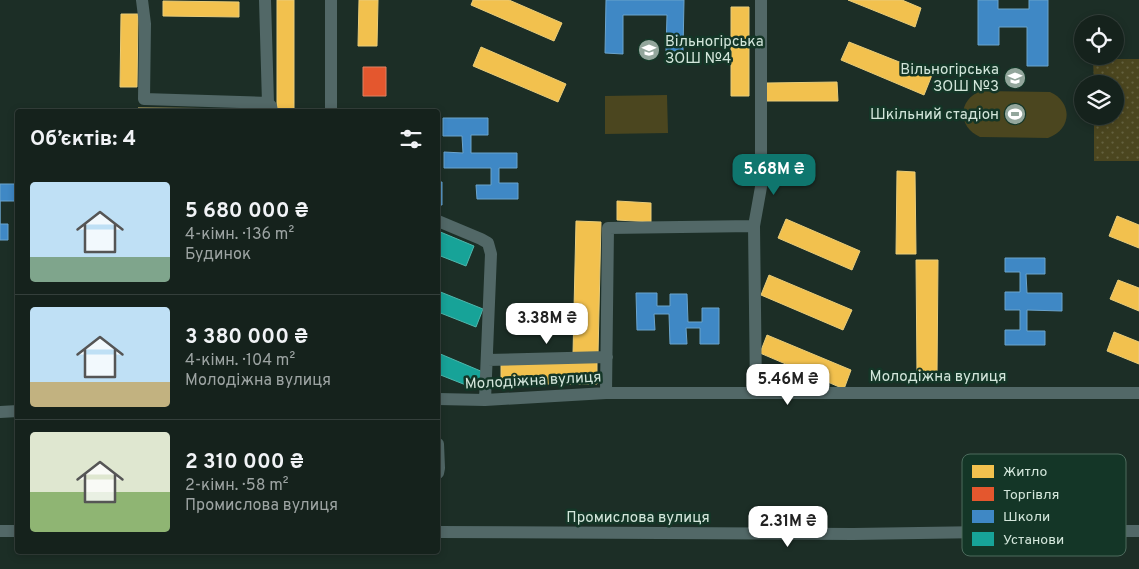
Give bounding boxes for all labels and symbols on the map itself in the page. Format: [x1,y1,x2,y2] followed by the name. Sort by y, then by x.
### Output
[665,33,764,69] place label: Вільногірська ЗОШ №4
[637,38,661,62] school or university icon: Вільногірська ЗОШ №4
[900,61,999,97] place label: Вільногірська ЗОШ №3
[1003,66,1027,90] school or university icon: Вільногірська ЗОШ №3
[1003,102,1027,126] sports icon: Шкільний стадіон
[870,106,999,125] place label: Шкільний стадіон
[728,154,820,196] pin: 5.68M ₴
[501,302,593,345] pin: 3.38M ₴
[742,364,834,406] pin: 5.46M ₴
[464,368,602,395] street label: Молодіжна вулиця
[870,368,1006,387] street label: Молодіжна вулиця
[962,454,1126,556] legend
[1003,464,1047,481] text: Житло
[1003,487,1060,504] text: Торгівля
[742,506,834,548] pin: 2.31M ₴
[566,509,710,528] street label: Промислова вулиця
[1003,509,1050,526] text: Школи
[1003,532,1064,549] text: Установи

